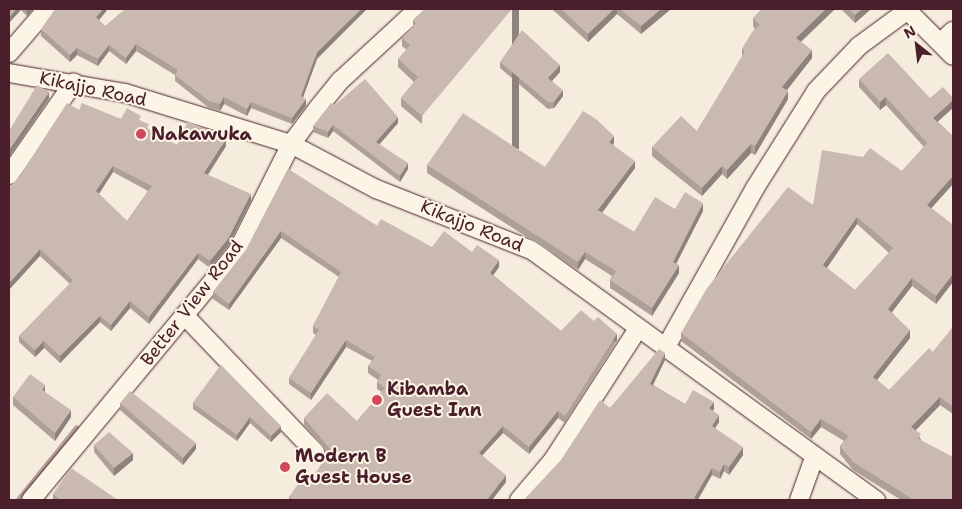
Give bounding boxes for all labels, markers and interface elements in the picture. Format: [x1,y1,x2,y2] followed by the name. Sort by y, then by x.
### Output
[892,20,942,70] north arrow
[901,21,919,42] text: N
[37,67,149,111] street label: Kikajjo Road
[151,123,252,145] place label: Nakawuka
[135,128,147,140] marker: Nakawuka
[417,196,527,256] street label: Kikajjo Road
[136,236,248,370] street label: Better View Road
[387,379,482,422] place label: Kibamba Guest Inn
[371,394,383,406] marker: Kibamba Guest Inn
[295,446,412,488] place label: Modern B Guest House
[279,461,291,473] marker: Modern B Guest House

